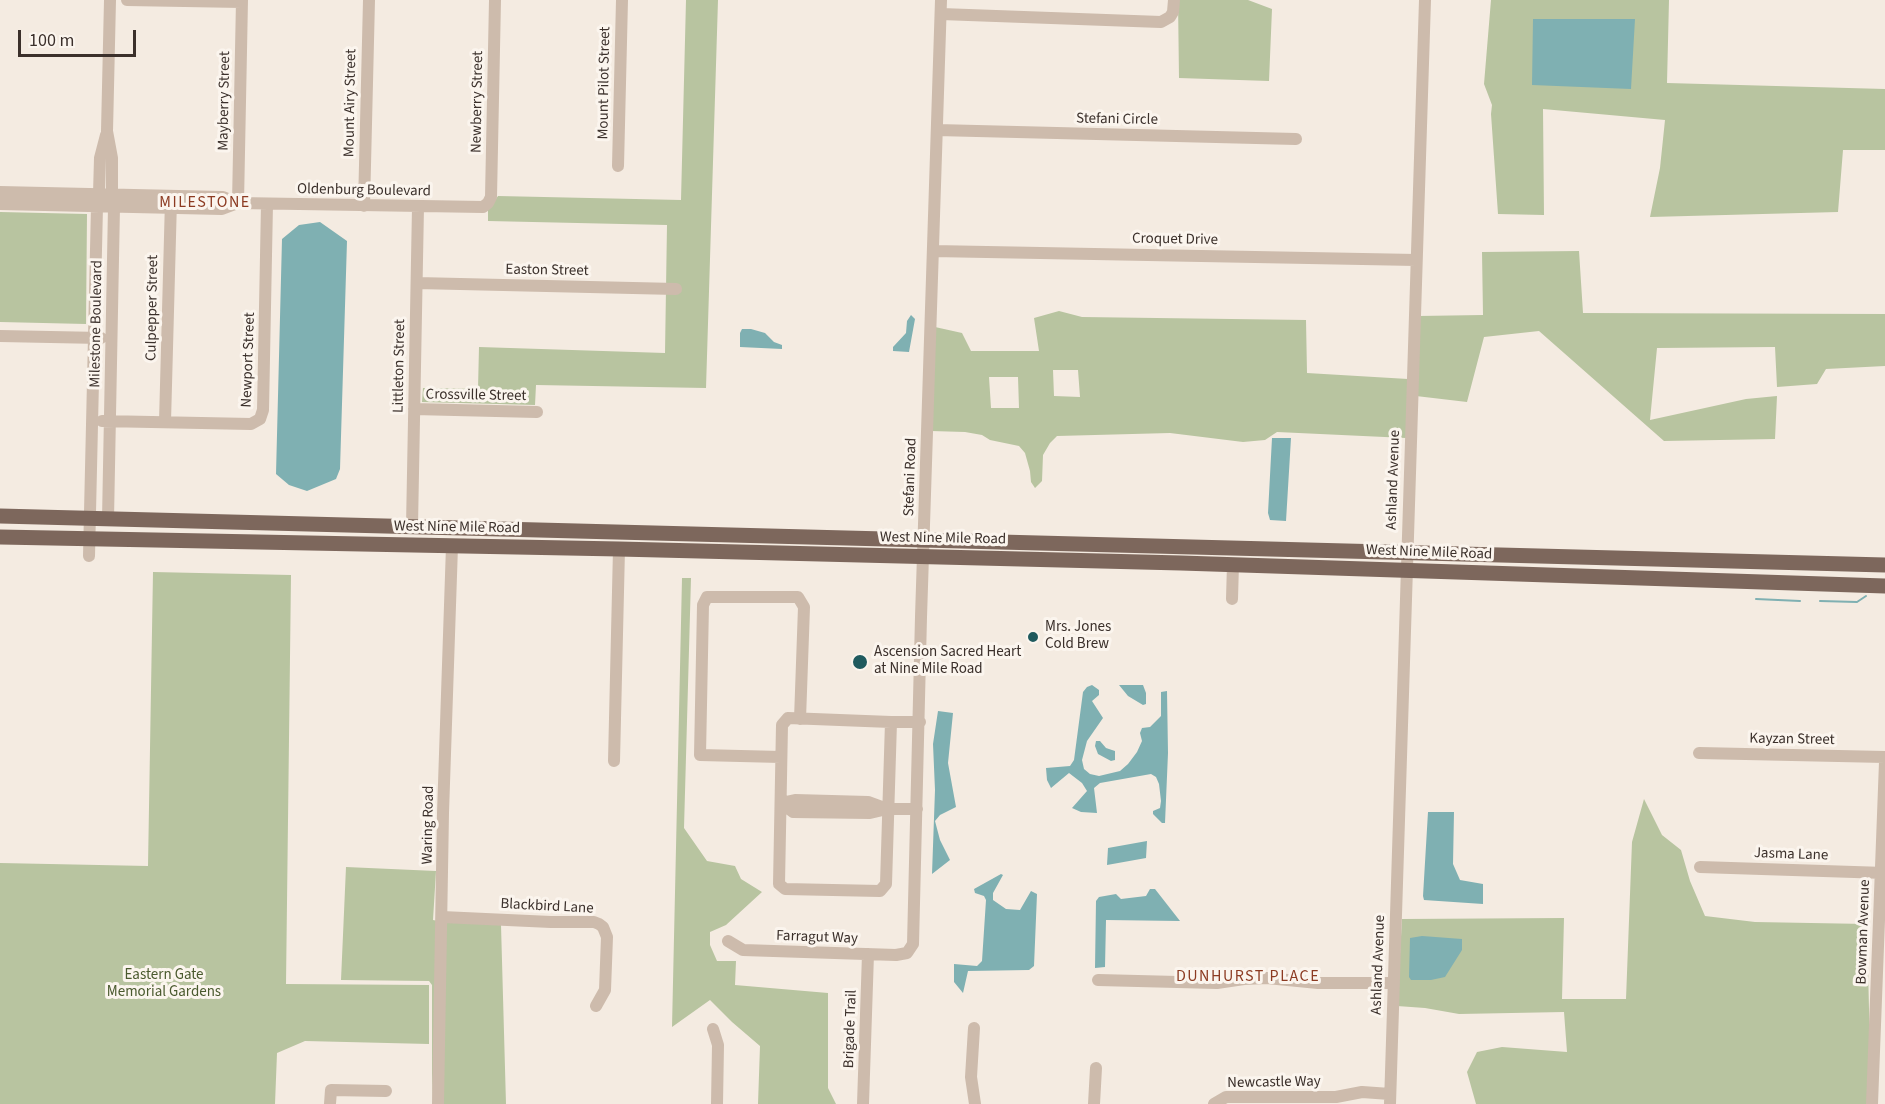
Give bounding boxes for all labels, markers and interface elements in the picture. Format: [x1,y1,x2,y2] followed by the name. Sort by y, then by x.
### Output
[21,18,140,56] scale bar
[595,26,615,140] street label: Mount Pilot Street
[29,28,74,53] text: 100 m
[341,49,361,157] street label: Mount Airy Street
[215,51,235,151] street label: Mayberry Street
[468,51,488,153] street label: Newberry Street
[1076,110,1158,130] street label: Stefani Circle
[297,181,431,201] street label: Oldenburg Boulevard
[159,193,251,213] district label: MILESTONE
[1132,230,1218,250] street label: Croquet Drive
[143,255,163,361] street label: Culpepper Street
[87,260,107,388] street label: Milestone Boulevard
[505,261,589,281] street label: Easton Street
[238,312,260,408] street label: Newport Street
[390,319,410,413] street label: Littleton Street
[426,386,526,406] street label: Crossville Street
[1383,430,1405,530] street label: Ashland Avenue
[901,437,921,517] street label: Stefani Road
[394,518,520,538] street label: West Nine Mile Road
[880,529,1006,549] street label: West Nine Mile Road
[1366,542,1492,564] street label: West Nine Mile Road
[1045,619,1111,654] place label: Mrs. Jones Cold Brew
[1026,630,1040,644] marker: Mrs. Jones Cold Brew
[874,644,1021,679] place label: Ascension Sacred Heart at Nine Mile Road
[851,653,869,671] marker: Ascension Sacred Heart at Nine Mile Road
[1749,730,1835,750] street label: Kayzan Street
[419,785,439,865] street label: Waring Road
[1753,845,1829,865] street label: Jasma Lane
[1853,879,1875,985] street label: Bowman Avenue
[500,896,594,918] street label: Blackbird Lane
[1368,915,1390,1015] street label: Ashland Avenue
[776,928,858,948] street label: Farragut Way
[107,967,221,1002] park label: Eastern Gate Memorial Gardens
[1176,967,1320,987] district label: DUNHURST PLACE
[841,989,861,1069] street label: Brigade Trail
[1227,1073,1321,1093] street label: Newcastle Way

